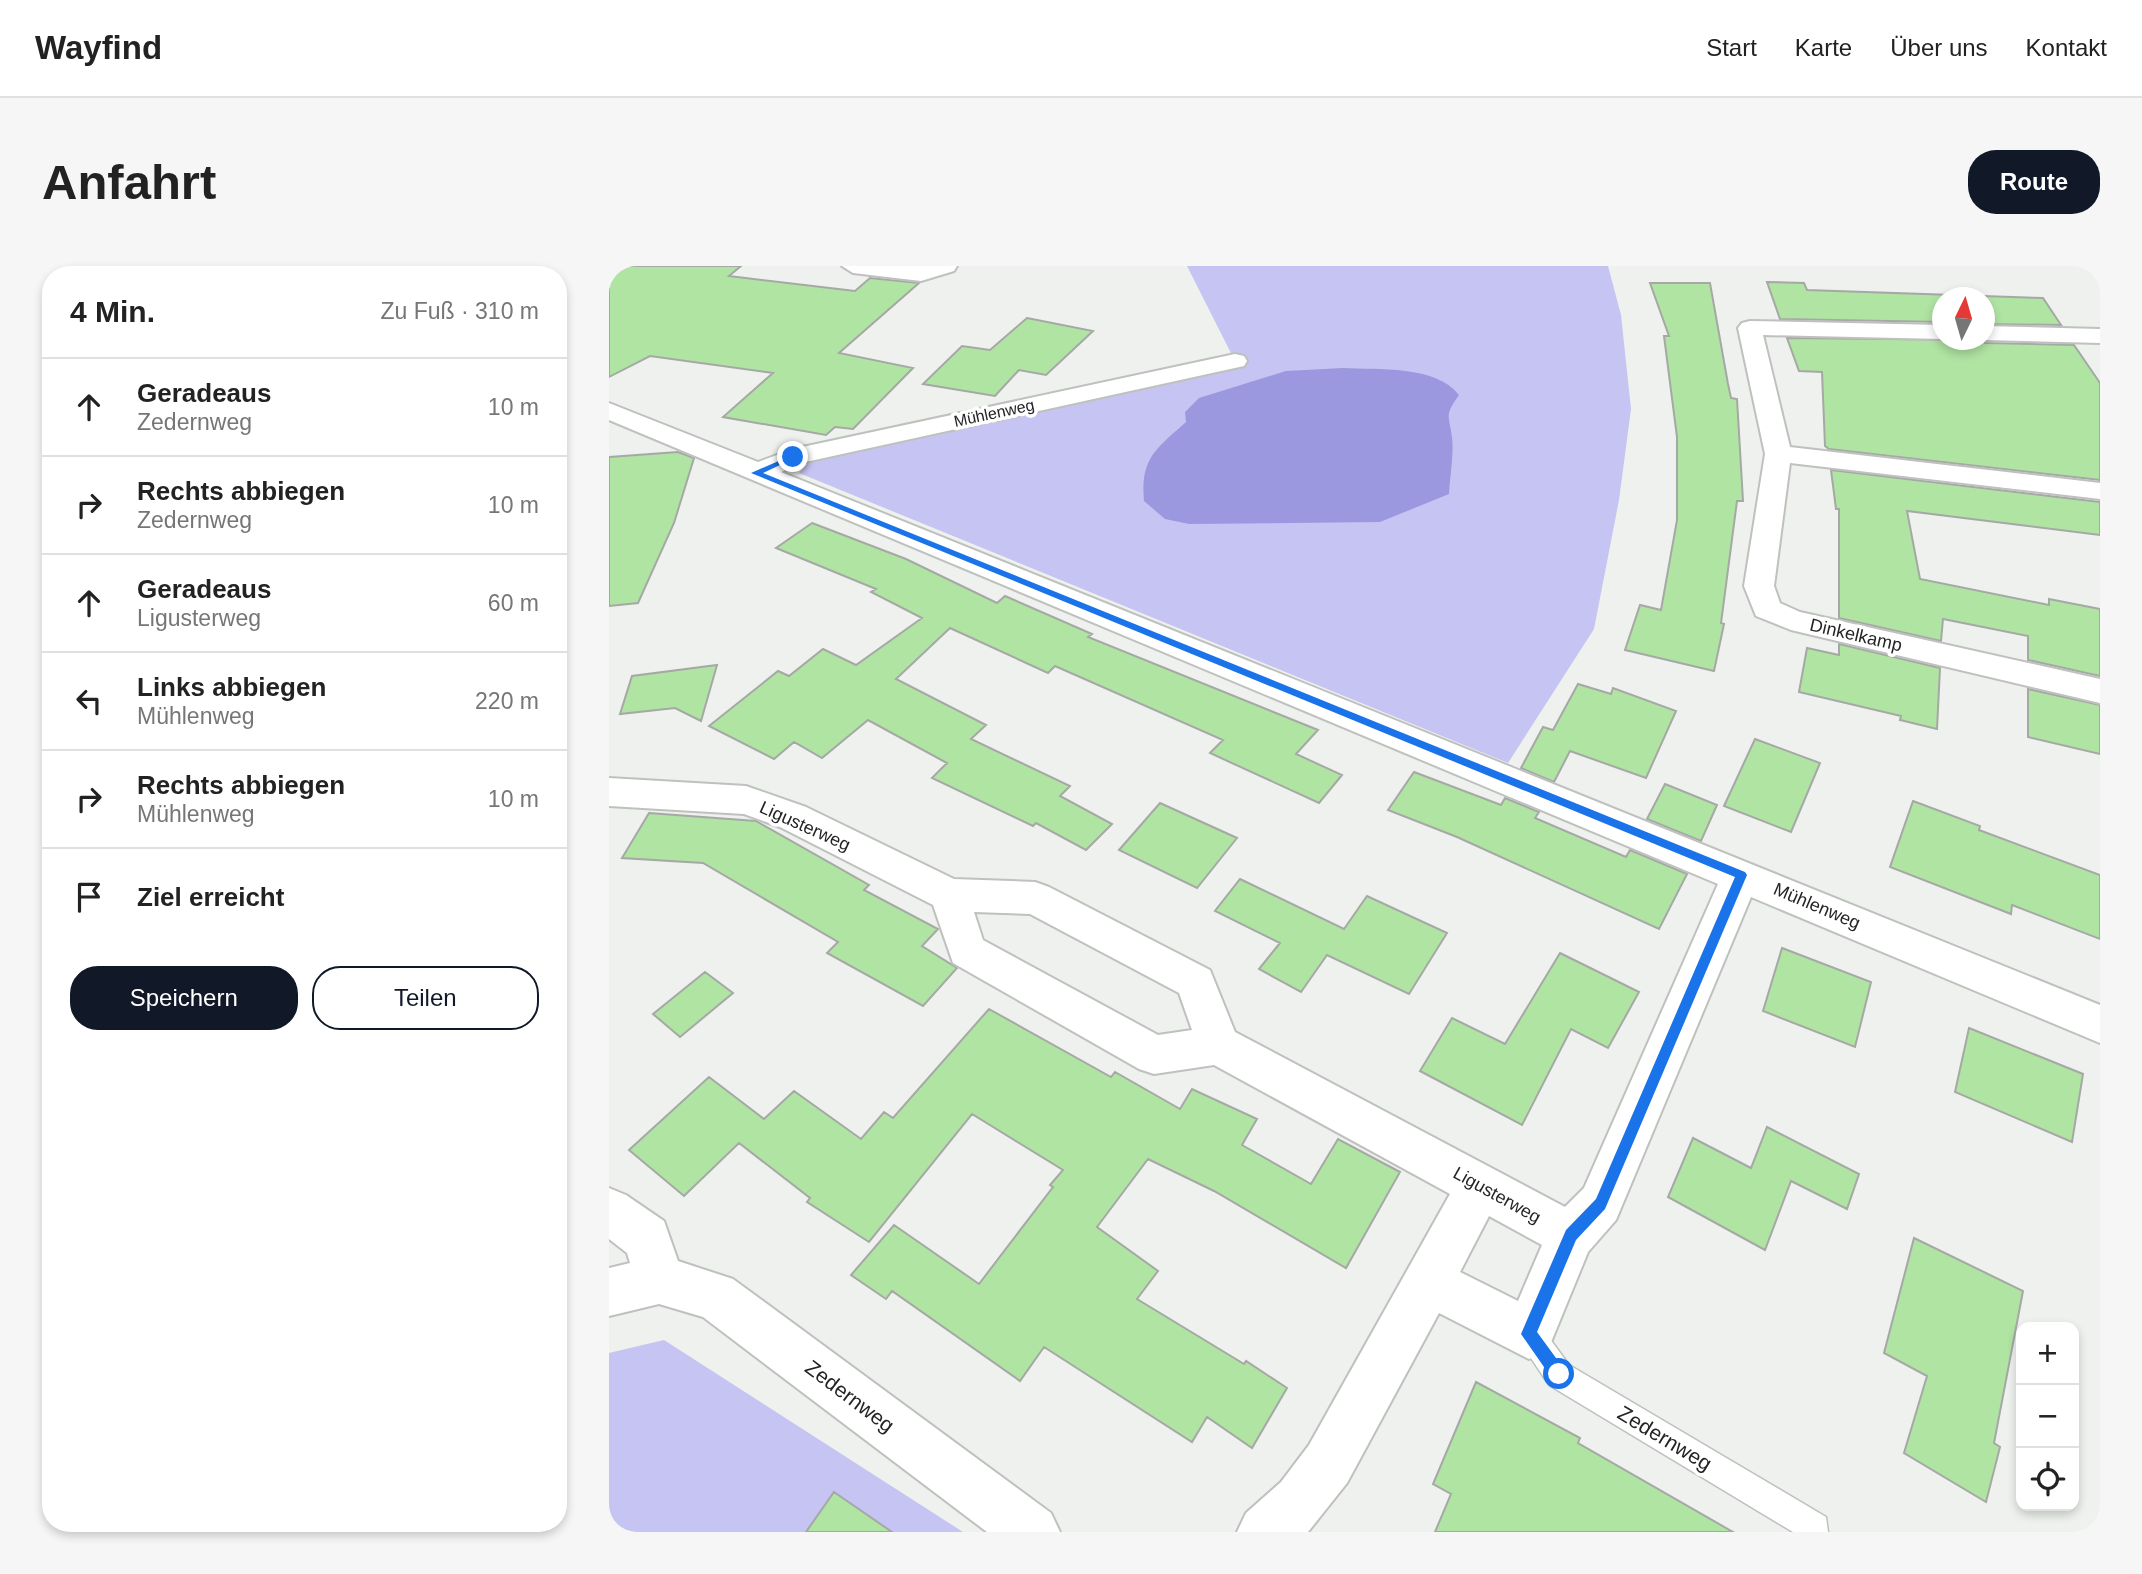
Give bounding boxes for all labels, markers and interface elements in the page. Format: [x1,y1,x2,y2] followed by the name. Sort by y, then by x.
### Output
[35,29,162,66] text: Wayfind
[1706,34,1757,61] text: Start
[1795,34,1852,61] text: Karte
[1890,34,1988,61] text: Über uns
[2026,34,2107,61] text: Kontakt
[1968,150,2100,214] button: Route
[42,155,216,209] text: Anfahrt
[1932,287,1995,350] north arrow
[70,295,155,328] text: 4 Min.
[381,298,539,324] text: Zu Fuß · 310 m
[137,378,271,408] text: Geradeaus
[70,388,108,426] icon: ahead
[488,394,539,420] text: 10 m
[952,396,1036,430] street label: Mühlenweg
[137,409,252,435] text: Zedernweg
[777,441,808,472] route end
[137,476,345,506] text: Rechts abbiegen
[70,486,108,524] icon: right
[488,492,539,518] text: 10 m
[137,507,252,533] text: Zedernweg
[137,574,271,604] text: Geradeaus
[70,584,108,622] icon: ahead
[488,590,539,616] text: 60 m
[137,605,261,631] text: Ligusterweg
[1808,615,1904,655] street label: Dinkelkamp
[137,672,326,702] text: Links abbiegen
[70,682,108,720] icon: left
[475,688,539,714] text: 220 m
[137,703,255,729] text: Mühlenweg
[137,770,345,800] text: Rechts abbiegen
[70,780,108,818] icon: right
[488,786,539,812] text: 10 m
[757,797,853,855] street label: Ligusterweg
[137,801,255,827] text: Mühlenweg
[70,878,108,916] icon: arrive
[1771,879,1863,933] street label: Mühlenweg
[137,882,284,912] text: Ziel erreicht
[70,966,298,1030] button: Speichern
[312,966,539,1030] button: Teilen
[1450,1163,1544,1227] street label: Ligusterweg
[2016,1322,2079,1511] map controls
[2016,1322,2079,1385] button: +
[801,1355,899,1437] street label: Zedernweg
[1543,1358,1574,1389] route start
[2016,1385,2079,1448] button: −
[1614,1401,1716,1475] street label: Zedernweg
[2016,1448,2079,1511] button: locate

